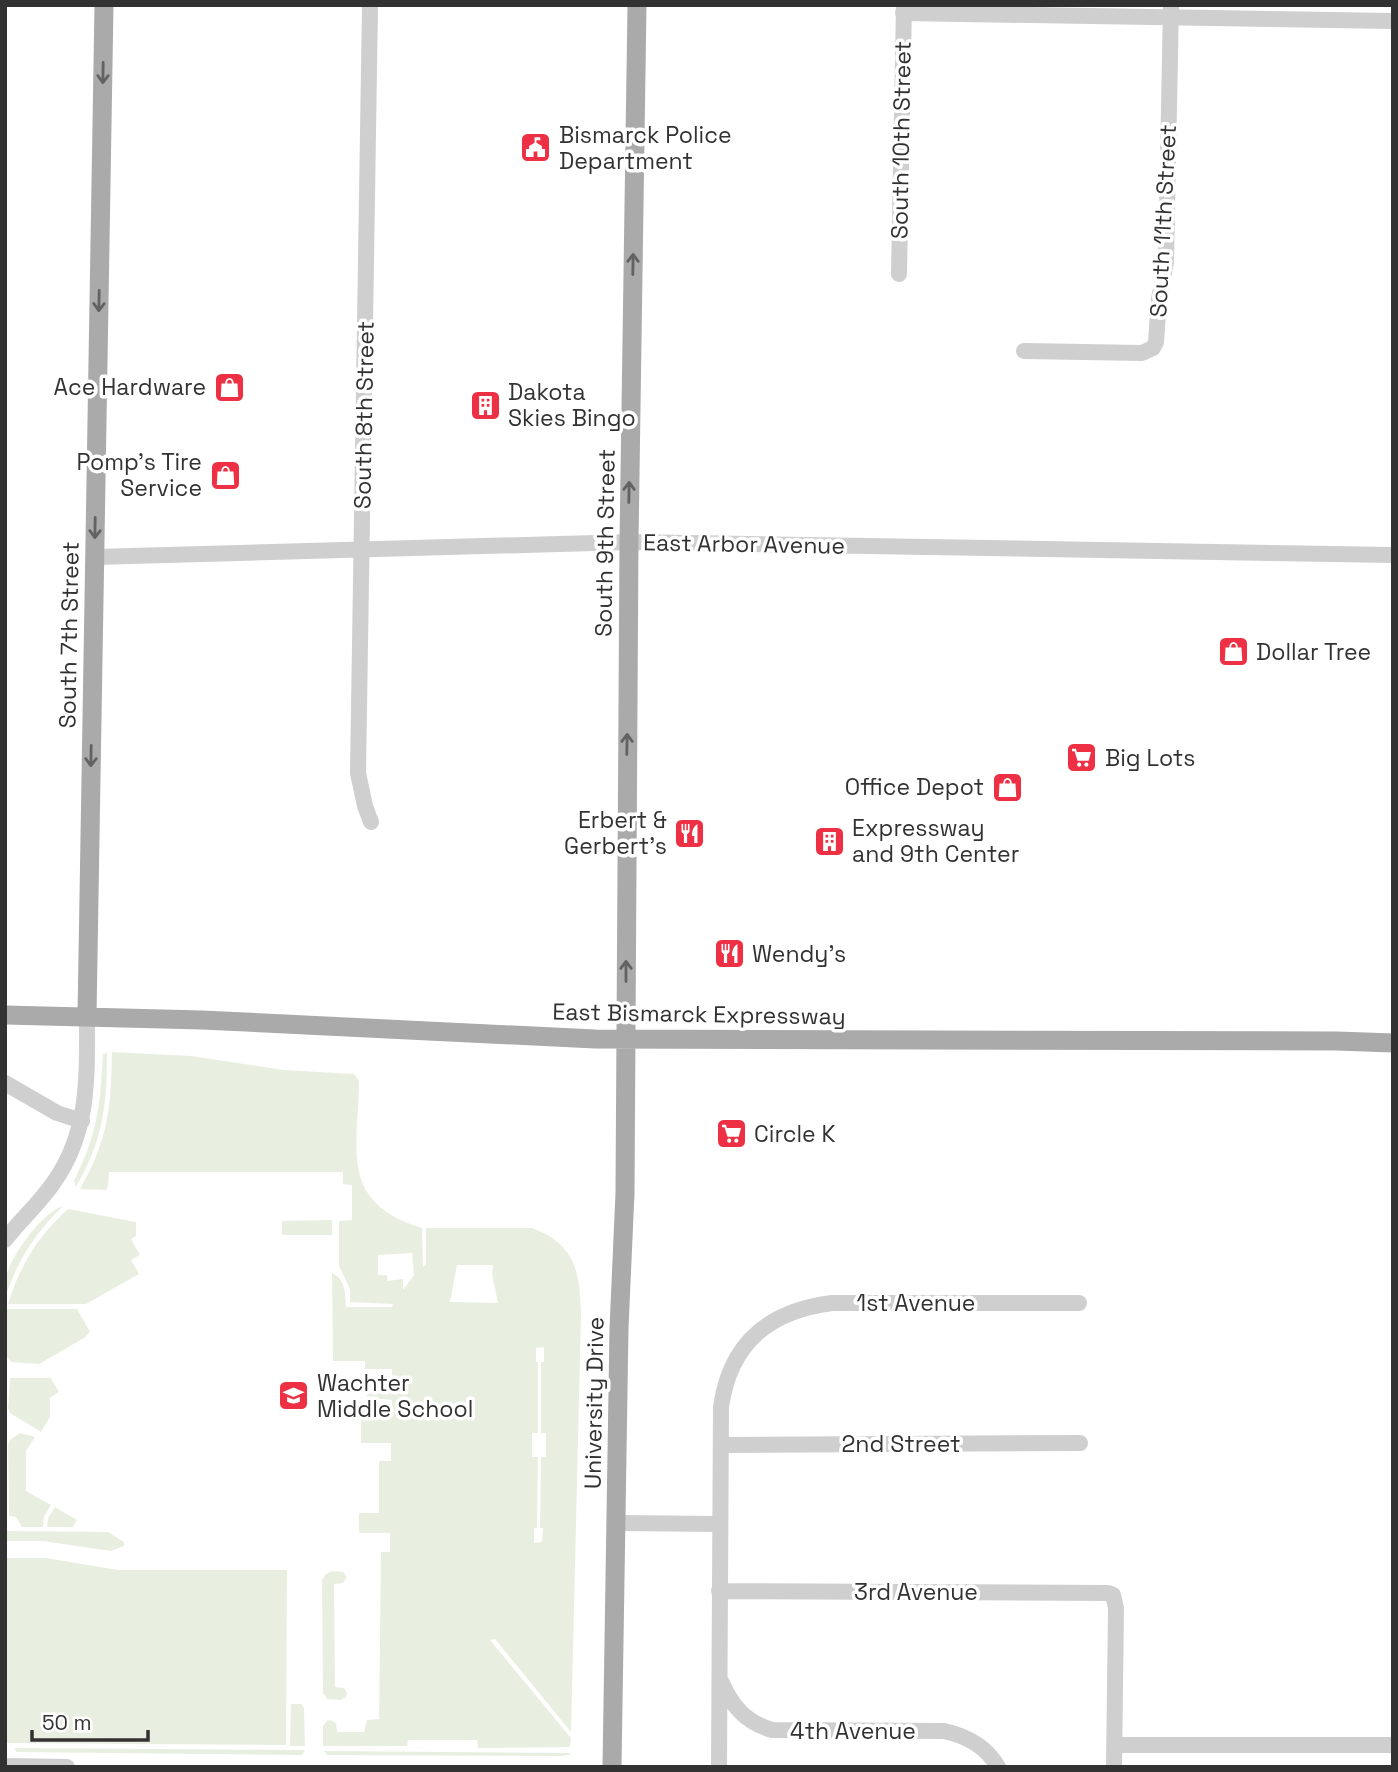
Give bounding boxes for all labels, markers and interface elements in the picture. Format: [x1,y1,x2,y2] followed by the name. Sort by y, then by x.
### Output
[884,41,918,239] street label: South 10th Street
[96,62,110,85] one-way arrow
[559,120,732,176] place label: Bismarck Police Department
[1143,124,1183,318] street label: South 11th Street
[519,131,553,165] public building icon: Bismarck Police Department
[626,253,640,276] one-way arrow
[93,289,106,312] one-way arrow
[347,321,381,509] street label: South 8th Street
[212,370,246,404] shop icon: Ace Hardware
[54,372,206,402] place label: Ace Hardware
[508,377,636,433] place label: Dakota Skies Bingo
[468,388,502,422] building icon: Dakota Skies Bingo
[77,447,202,503] place label: Pomp's Tire Service
[588,449,622,637] street label: South 9th Street
[208,458,242,492] shop icon: Pomp's Tire Service
[623,480,636,503] one-way arrow
[88,517,102,540] one-way arrow
[643,527,845,561] street label: East Arbor Avenue
[52,541,86,729] street label: South 7th Street
[1216,635,1250,669] shop icon: Dollar Tree
[1256,637,1371,667] place label: Dollar Tree
[620,732,634,755] one-way arrow
[1065,741,1099,775] supermarket icon: Big Lots
[1105,743,1195,773] place label: Big Lots
[84,744,98,767] one-way arrow
[990,770,1024,804] shop icon: Office Depot
[845,772,984,802] place label: Office Depot
[564,805,667,861] place label: Erbert & Gerbert's
[852,813,1019,869] place label: Expressway and 9th Center
[673,816,707,850] restaurant icon: Erbert & Gerbert's
[812,824,846,858] building icon: Expressway and 9th Center
[712,937,746,971] restaurant icon: Wendy's
[752,939,846,969] place label: Wendy's
[619,960,633,983] one-way arrow
[552,996,846,1032] street label: East Bismarck Expressway
[714,1117,748,1151] supermarket icon: Circle K
[754,1119,836,1149] place label: Circle K
[857,1288,975,1318] street label: 1st Avenue
[577,1317,611,1489] street label: University Drive
[317,1368,473,1424] place label: Wachter Middle School
[277,1379,311,1413] school or university icon: Wachter Middle School
[842,1429,960,1459] street label: 2nd Street
[854,1577,978,1607] street label: 3rd Avenue
[32,1698,147,1742] scale bar
[42,1709,92,1736] text: 50 m
[790,1716,916,1746] street label: 4th Avenue

